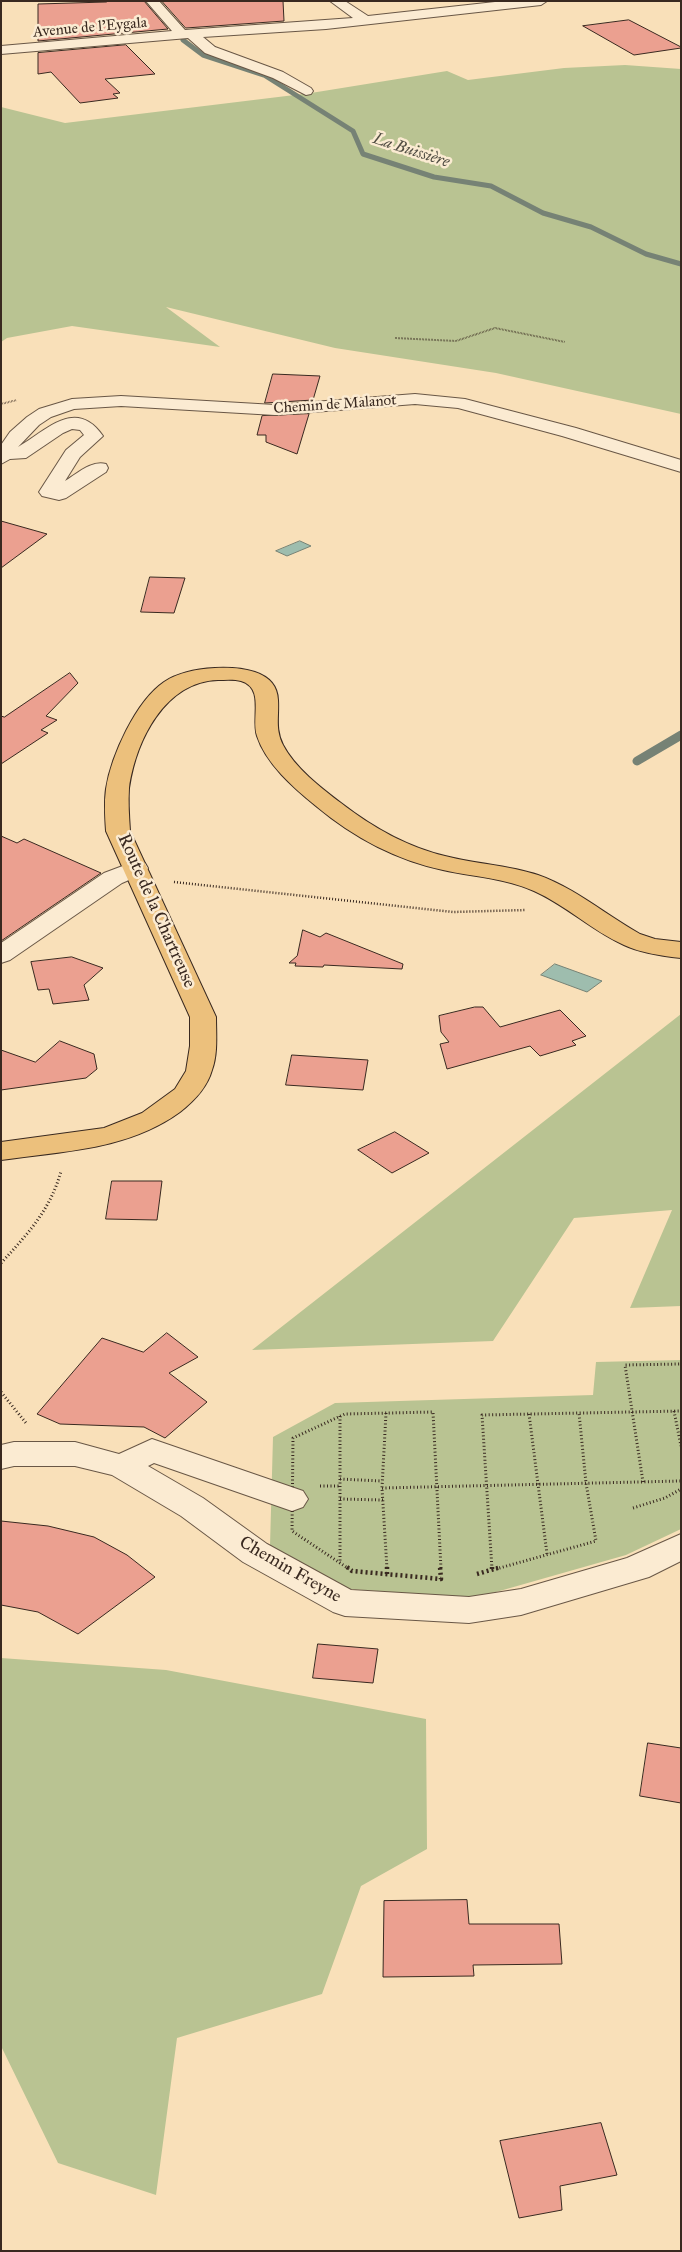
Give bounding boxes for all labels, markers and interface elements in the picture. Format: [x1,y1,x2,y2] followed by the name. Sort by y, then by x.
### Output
[32,14,148,42] street label: Avenue de l'Eygala
[370,130,452,172] water label: La Buissière
[273,392,397,418] street label: Chemin de Malanot
[112,831,200,991] street label: Route de la Chartreuse
[235,1532,345,1608] street label: Chemin Freyne

